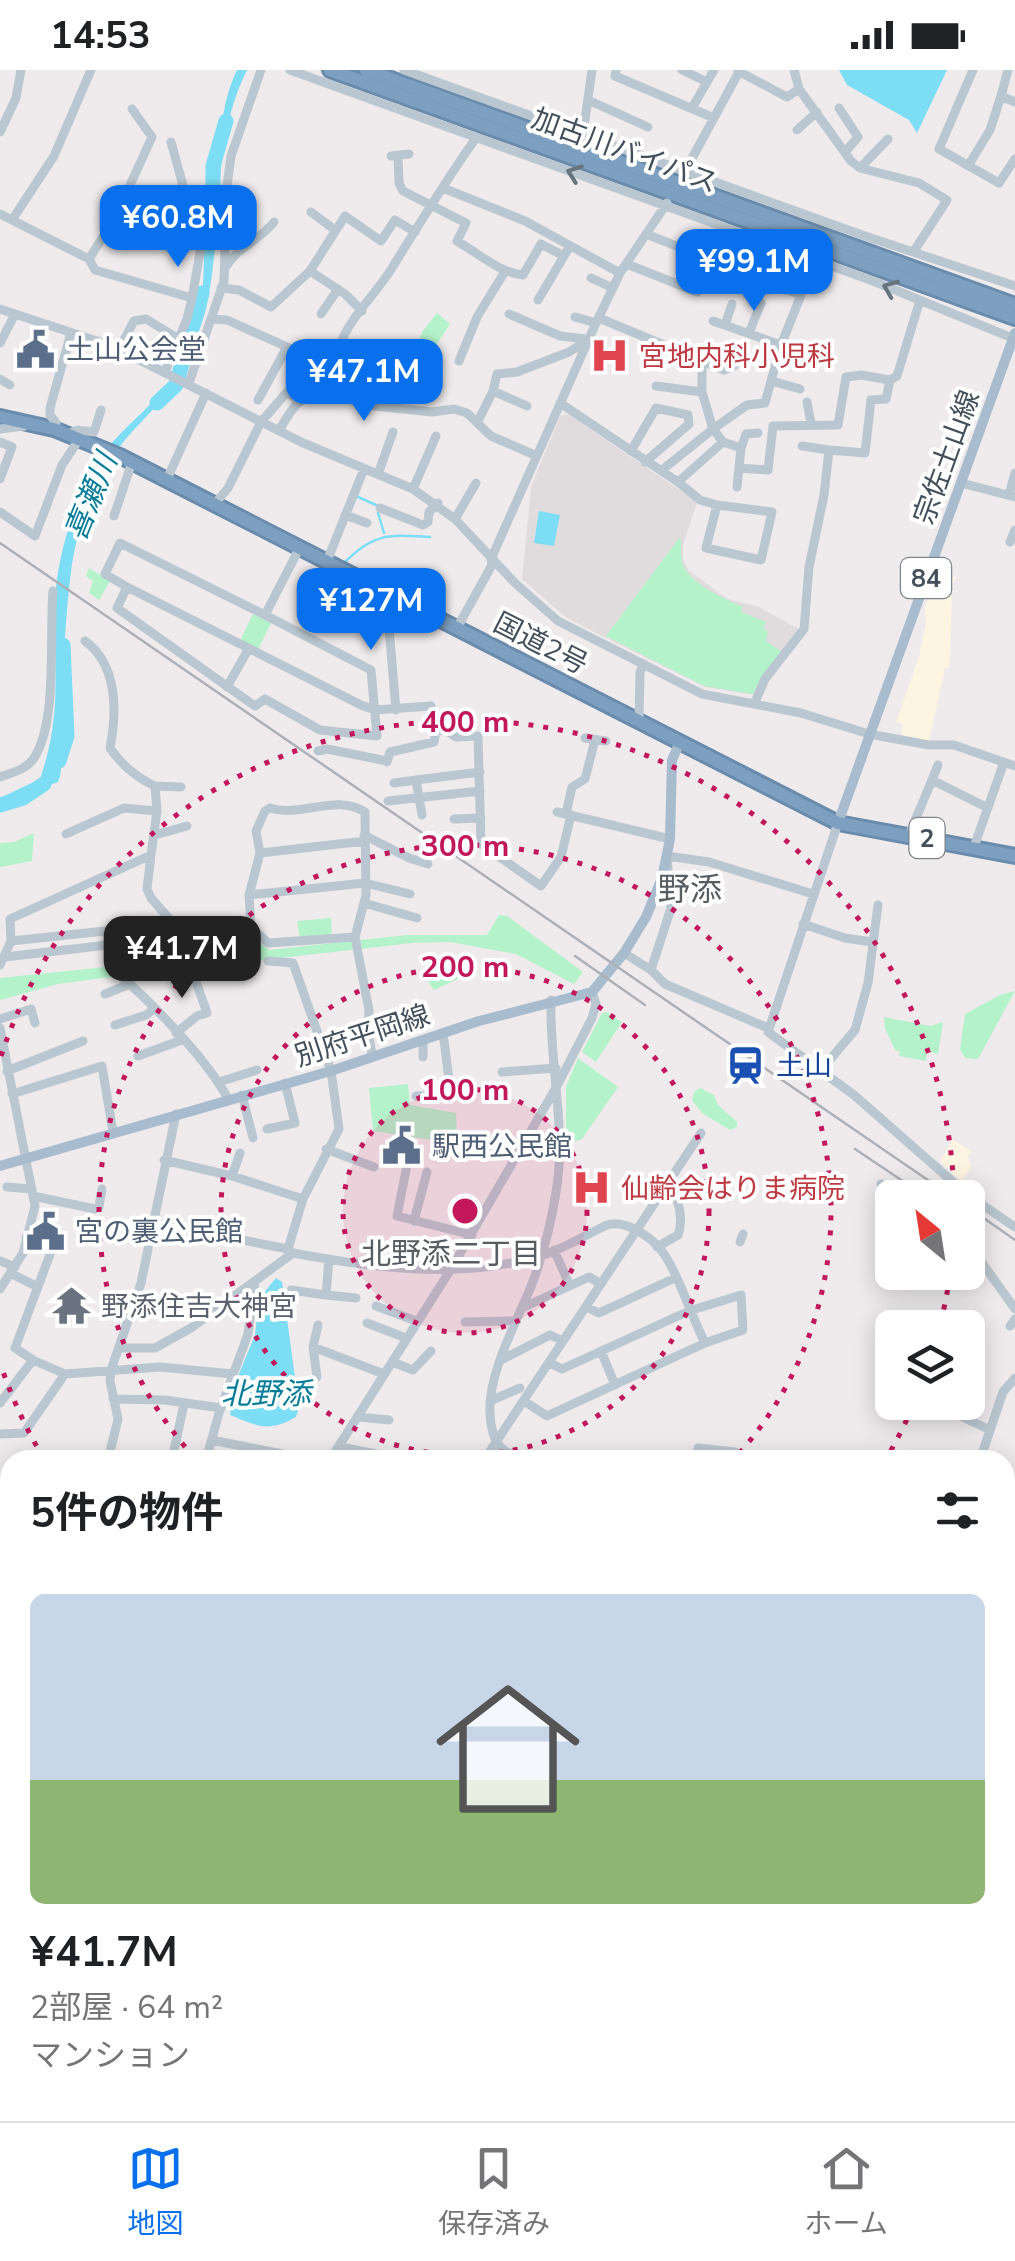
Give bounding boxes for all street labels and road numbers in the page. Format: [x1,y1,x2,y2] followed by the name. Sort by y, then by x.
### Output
[526,100,723,202] street label: 加古川バイパス
[905,385,989,530] street label: 宗佐土山線
[901,558,951,598] road number: 84
[487,604,594,684] street label: 国道2号
[910,818,944,858] road number: 2
[290,996,435,1076] street label: 別府平岡線

